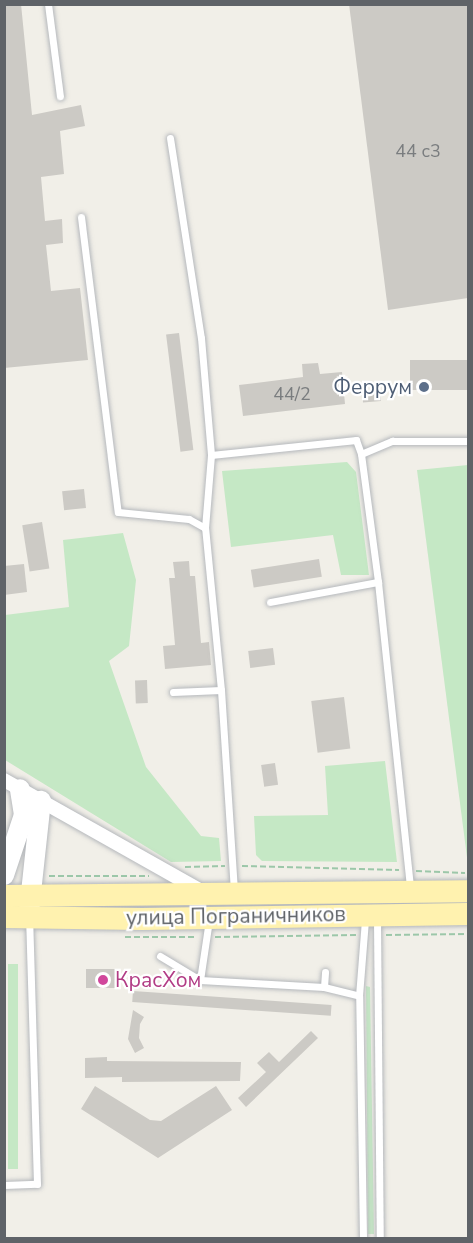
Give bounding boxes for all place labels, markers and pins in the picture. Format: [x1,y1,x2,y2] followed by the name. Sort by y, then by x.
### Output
[333,374,412,400] place label: Феррум
[417,380,431,394] marker: Феррум
[115,967,201,993] place label: КрасХом
[96,973,110,987] marker: КрасХом

